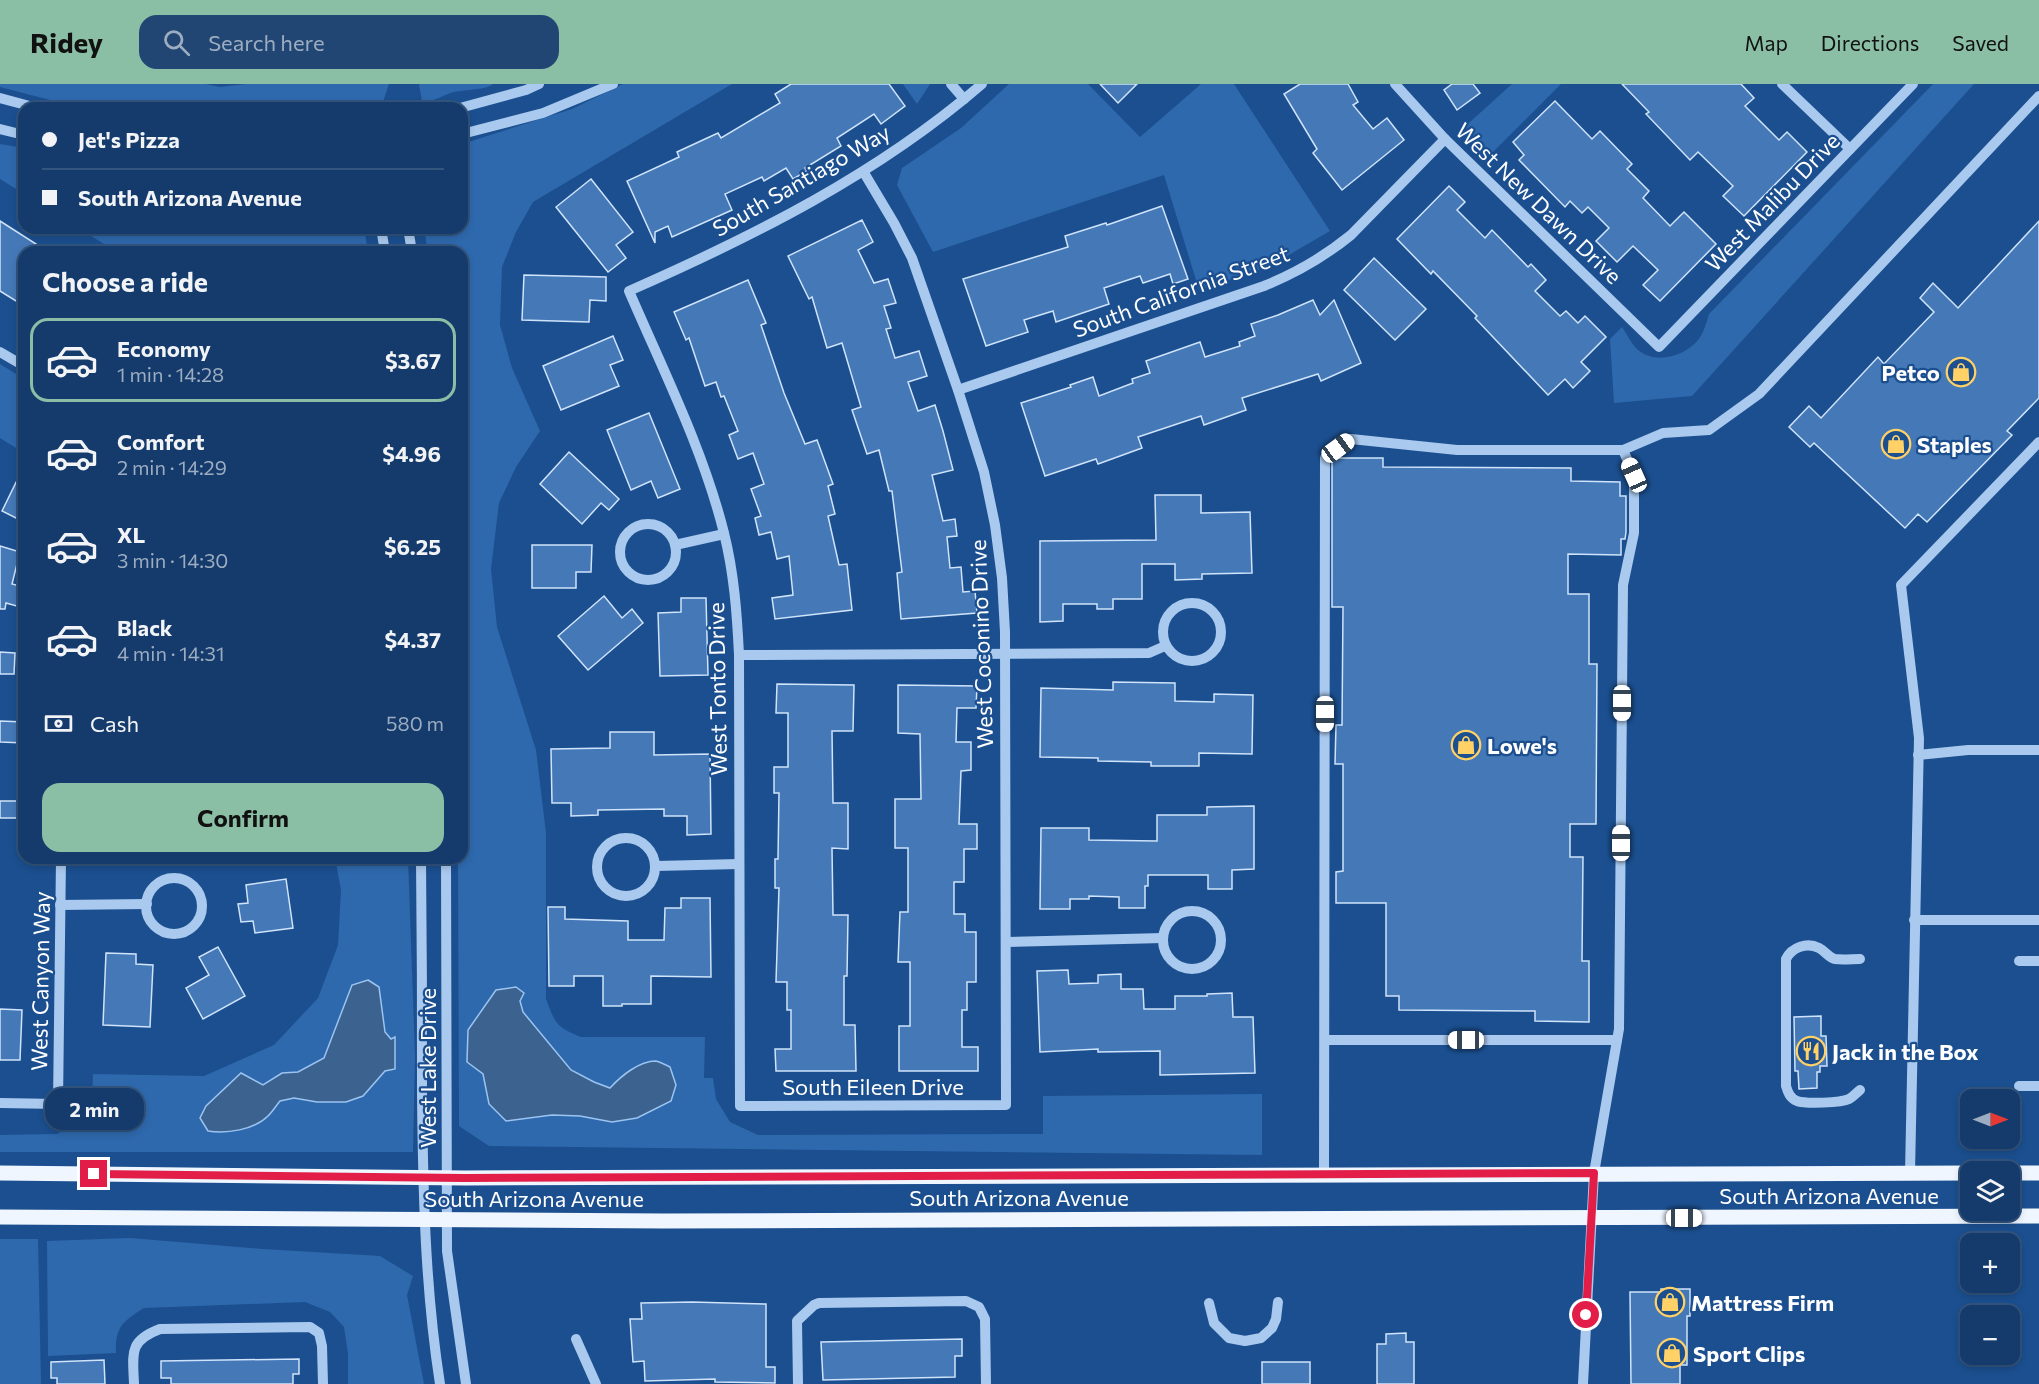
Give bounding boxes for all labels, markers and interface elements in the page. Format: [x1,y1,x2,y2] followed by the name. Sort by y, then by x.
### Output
[139,15,559,69] search box
[30,25,103,59] text: Ridey
[160,26,193,59] icon: search
[208,29,325,56] text: Search here
[1745,30,1788,55] text: Map
[1821,30,1919,55] text: Directions
[1952,30,2009,55] text: Saved
[1450,117,1628,289] street label: West New Dawn Drive
[707,118,895,242] street label: South Santiago Way
[78,126,180,153] text: Jet's Pizza
[1699,127,1845,277] street label: West Malibu Drive
[78,184,302,211] text: South Arizona Avenue
[1069,239,1293,343] street label: South California Street
[42,265,208,298] text: Choose a ride
[45,333,99,387] icon: car
[117,335,211,362] text: Economy
[385,347,441,374] text: $3.67
[1945,356,1977,388] shop icon: Petco
[1882,359,1940,386] place label: Petco
[117,362,224,386] text: 1 min · 14:28
[45,426,99,480] icon: car
[117,428,205,455] text: Comfort
[1880,428,1912,460] shop icon: Staples
[1318,430,1358,466] car
[1917,431,1992,458] place label: Staples
[382,440,441,467] text: $4.96
[117,455,227,479] text: 2 min · 14:29
[1618,455,1650,495] car
[45,519,99,573] icon: car
[117,521,145,548] text: XL
[384,533,441,560] text: $6.25
[964,539,998,749] street label: West Coconino Drive
[117,548,228,572] text: 3 min · 14:30
[702,602,732,776] street label: West Tonto Drive
[45,612,99,666] icon: car
[117,614,172,641] text: Black
[384,626,441,653] text: $4.37
[117,641,225,665] text: 4 min · 14:31
[1613,685,1631,721] car
[1316,696,1334,732] car
[42,707,75,740] icon: cash
[90,710,139,737] text: Cash
[386,711,444,735] text: 580 m
[1450,729,1482,761] shop icon: Lowe's
[1487,732,1557,759] place label: Lowe's
[42,783,444,852] button: Confirm
[1612,825,1630,861] car
[25,891,55,1071] street label: West Canyon Way
[414,988,441,1148] street label: West Lake Drive
[1448,1031,1484,1049] car
[1795,1035,1827,1067] restaurant icon: Jack in the Box
[1832,1038,1979,1065] place label: Jack in the Box
[782,1073,964,1100] street label: South Eileen Drive
[44,1087,144,1129] callout: 2 min
[1960,1089,2020,1149] north arrow
[1960,1089,2020,1365] map controls
[70,1097,119,1121] text: 2 min
[80,1160,107,1187] route end
[1960,1161,2020,1221] button: layers
[1719,1182,1939,1209] street label: South Arizona Avenue
[909,1184,1129,1211] street label: South Arizona Avenue
[424,1185,644,1212] street label: South Arizona Avenue
[1666,1209,1702,1227] car
[1960,1233,2020,1293] button: +
[1654,1286,1686,1318] shop icon: Mattress Firm
[1691,1289,1834,1316] place label: Mattress Firm
[1572,1301,1599,1328] route start
[1960,1305,2020,1365] button: −
[1656,1337,1688,1369] shop icon: Sport Clips
[1693,1340,1805,1367] place label: Sport Clips

